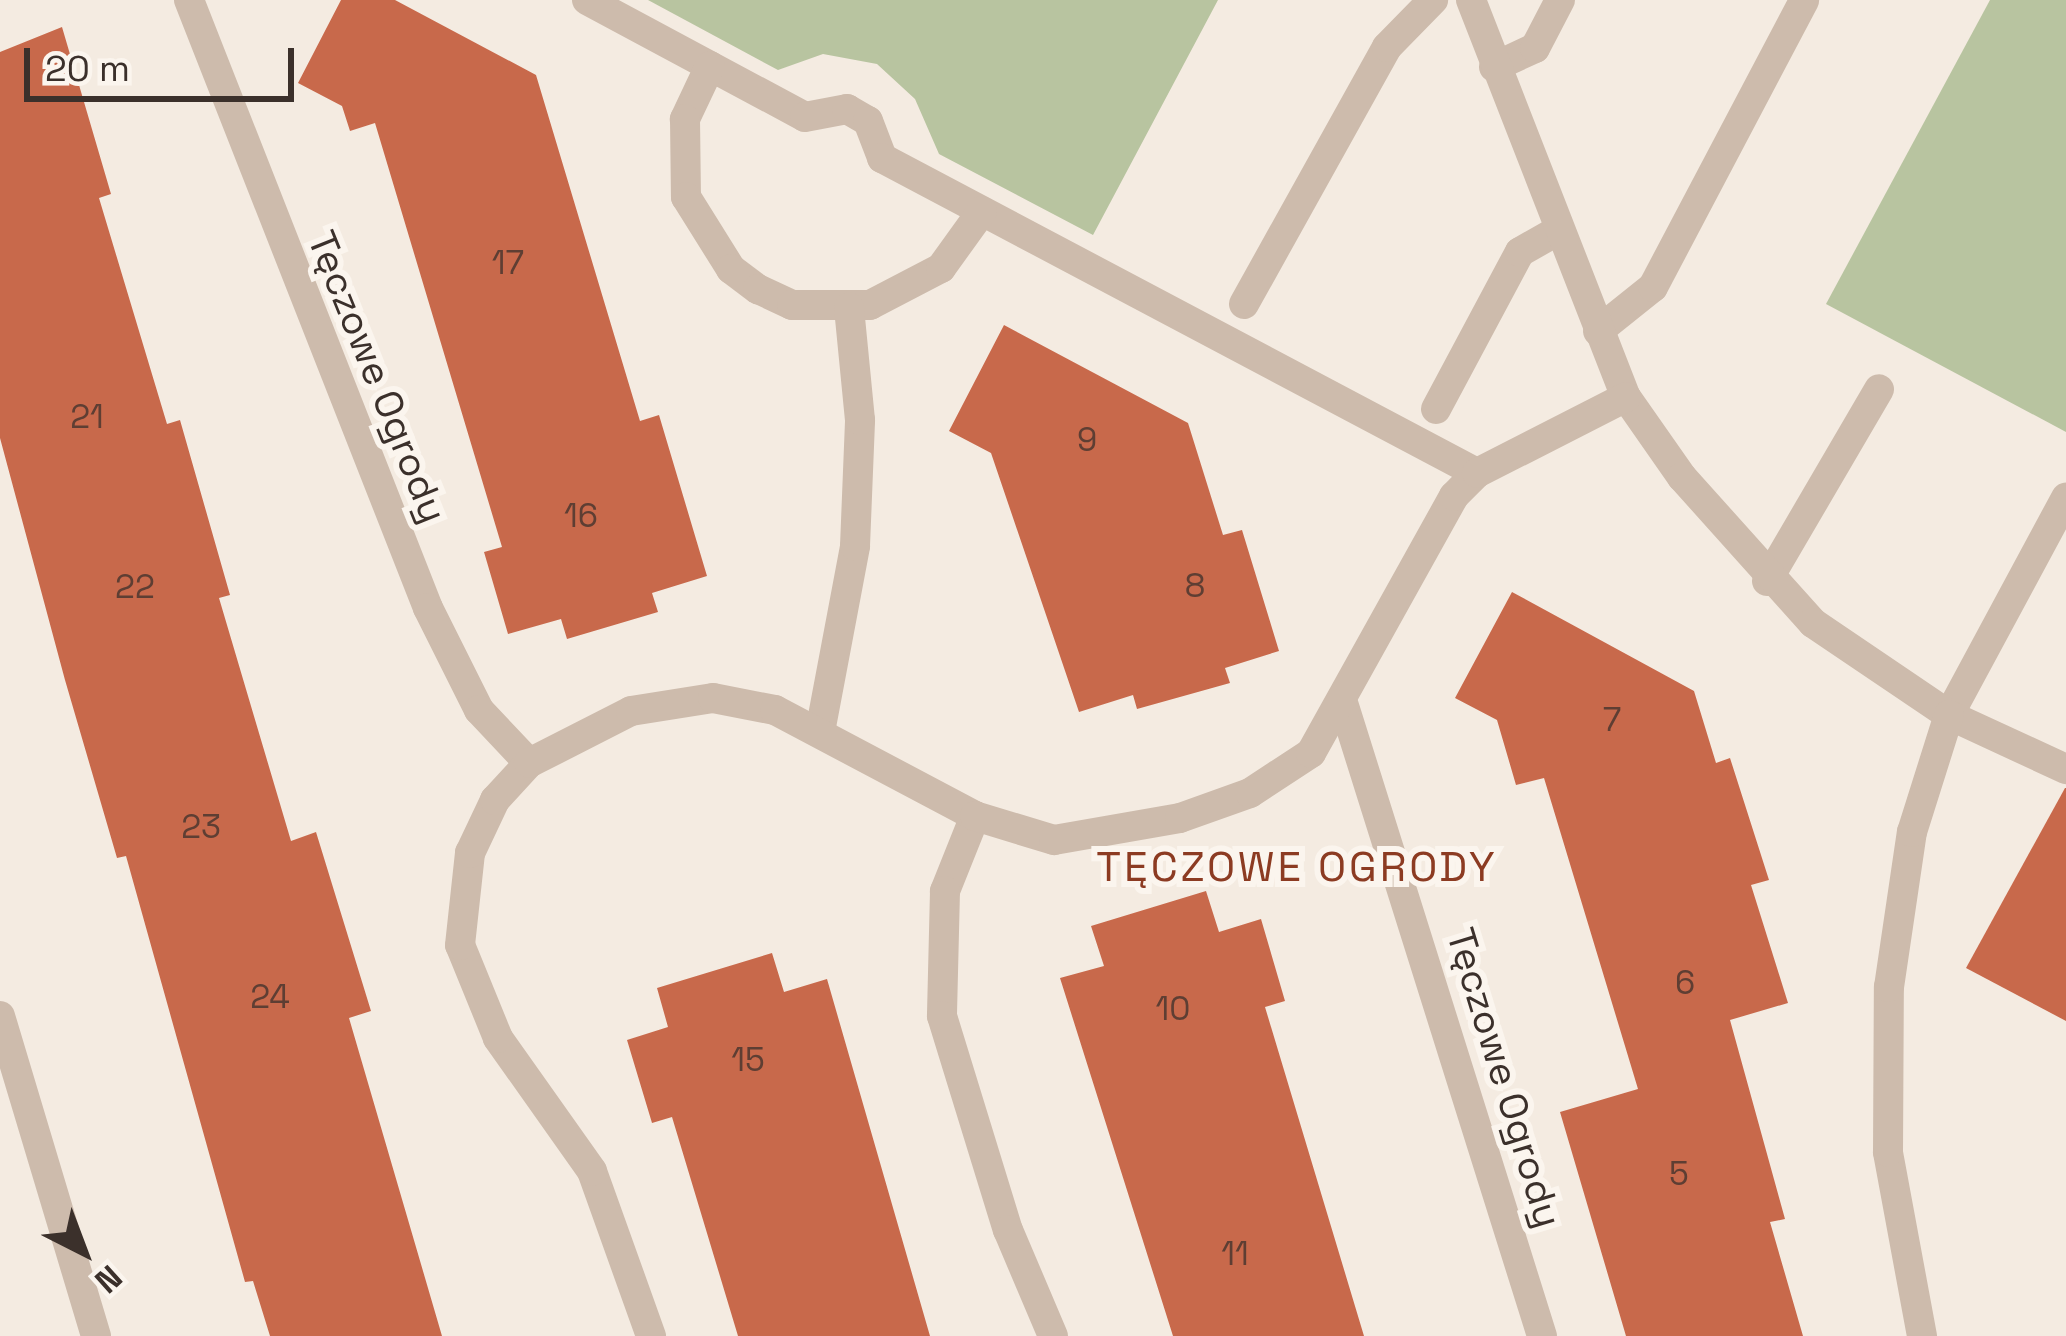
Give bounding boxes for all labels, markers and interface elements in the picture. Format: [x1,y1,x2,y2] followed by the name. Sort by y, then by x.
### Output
[30,24,300,98] scale bar
[45,46,130,92] text: 20 m
[297,224,457,530] street label: Tęczowe Ogrody
[492,244,524,284] house number: 17
[70,398,104,438] house number: 21
[1077,421,1097,461] house number: 9
[564,497,598,537] house number: 16
[1185,567,1205,607] house number: 8
[115,568,155,608] house number: 22
[1603,701,1621,741] house number: 7
[181,808,221,848] house number: 23
[1096,842,1498,892] district label: TĘCZOWE OGRODY
[1436,923,1572,1233] street label: Tęczowe Ogrody
[1675,964,1695,1004] house number: 6
[250,978,290,1018] house number: 24
[1156,990,1190,1030] house number: 10
[731,1041,765,1081] house number: 15
[1669,1155,1689,1195] house number: 5
[24,1192,144,1312] north arrow
[1221,1235,1249,1275] house number: 11
[86,1256,130,1302] text: N

